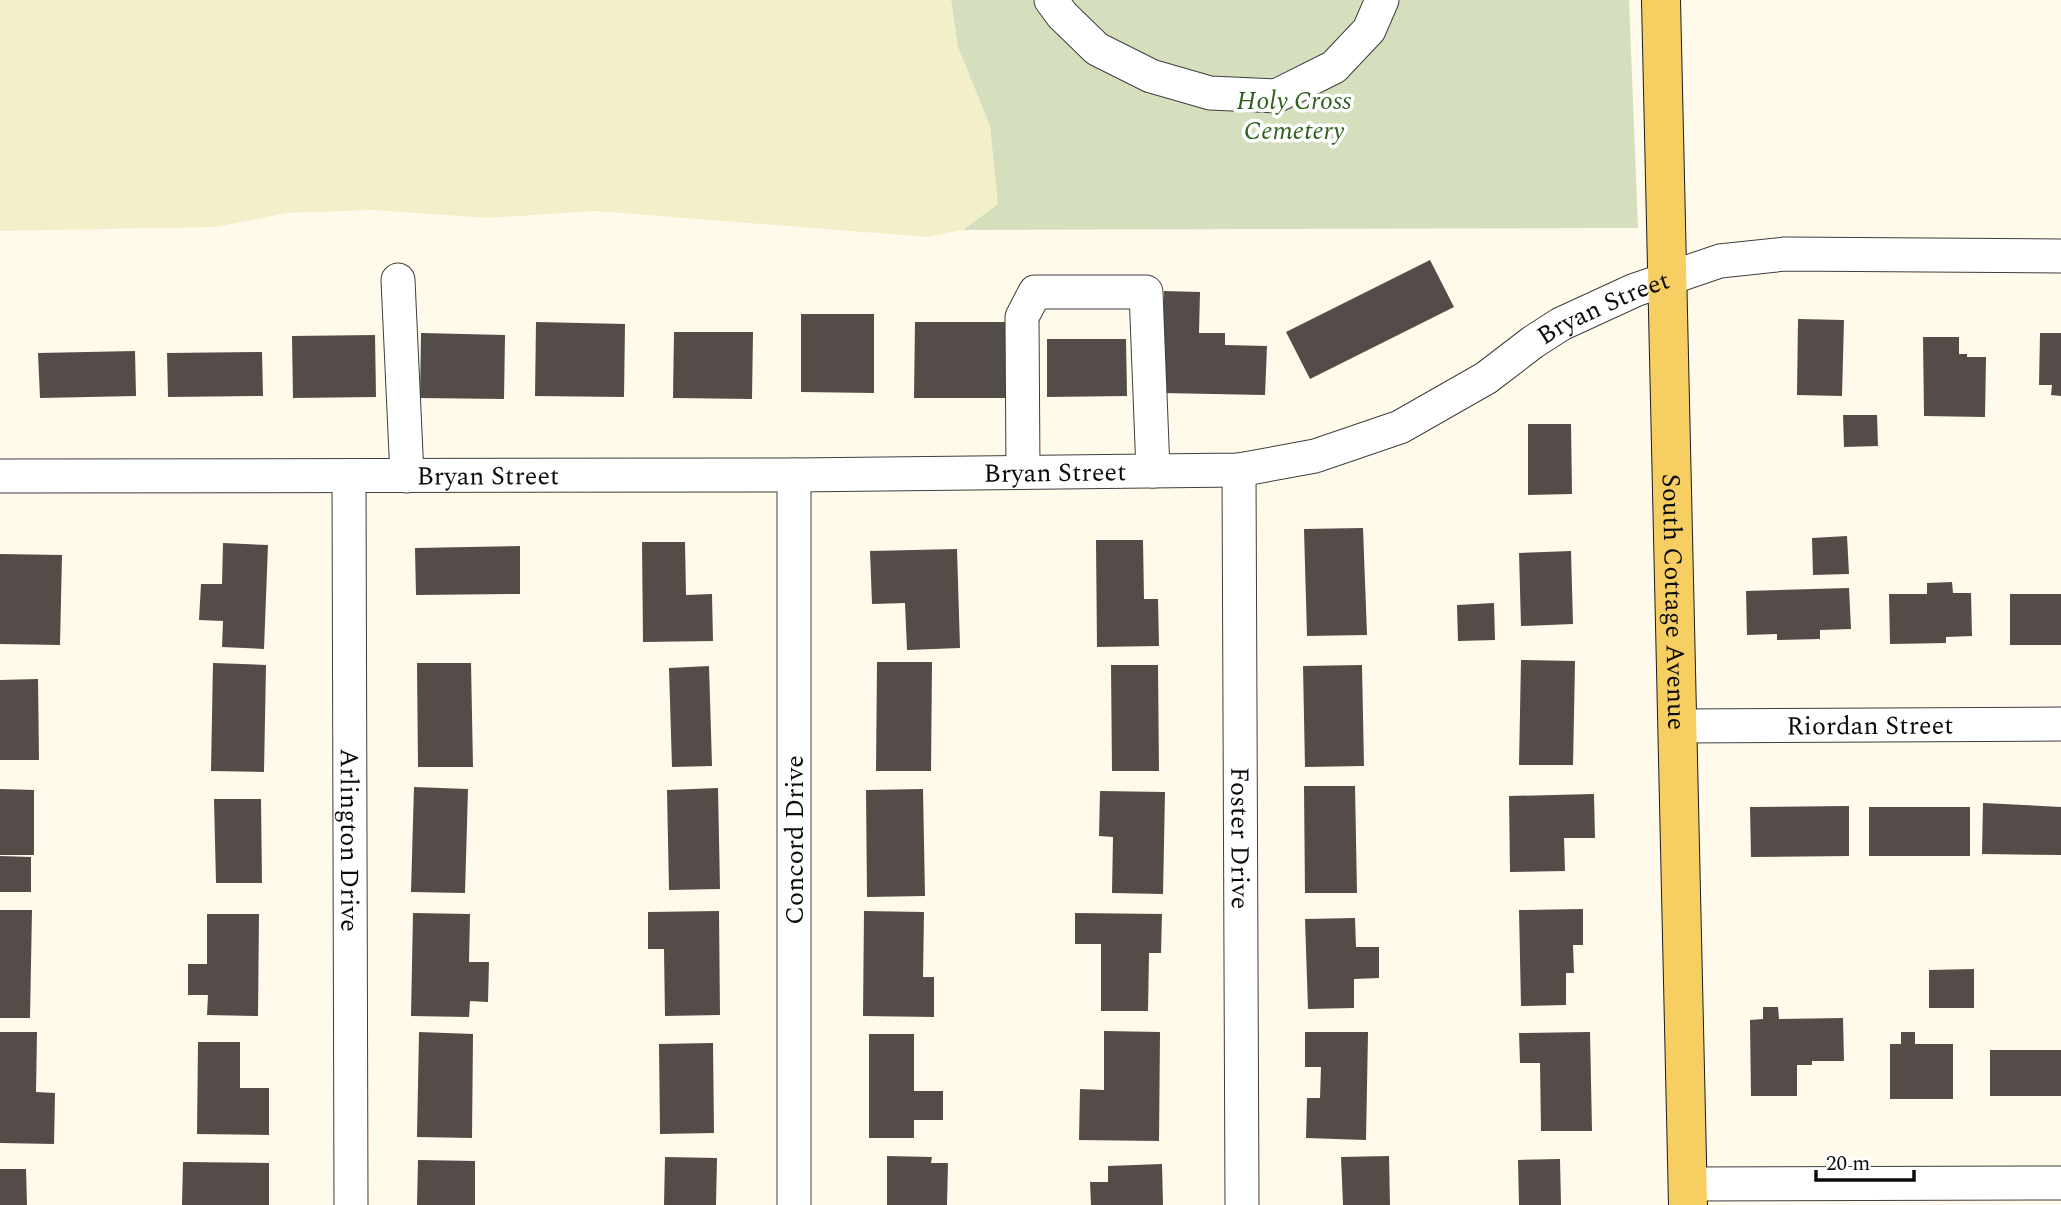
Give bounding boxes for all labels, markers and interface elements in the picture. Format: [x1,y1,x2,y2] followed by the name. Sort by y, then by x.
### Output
[1237,81,1351,151] park label: Holy Cross Cemetery
[1529,261,1675,356] street label: Bryan Street
[983,452,1126,494] street label: Bryan Street
[417,456,559,496] street label: Bryan Street
[1651,473,1696,731] street label: South Cottage Avenue
[1786,706,1954,746] street label: Riordan Street
[329,748,369,932] street label: Arlington Drive
[775,755,815,925] street label: Concord Drive
[1219,767,1260,909] street label: Foster Drive
[1816,1138,1914,1182] scale bar
[1826,1148,1870,1180] text: 20 m

